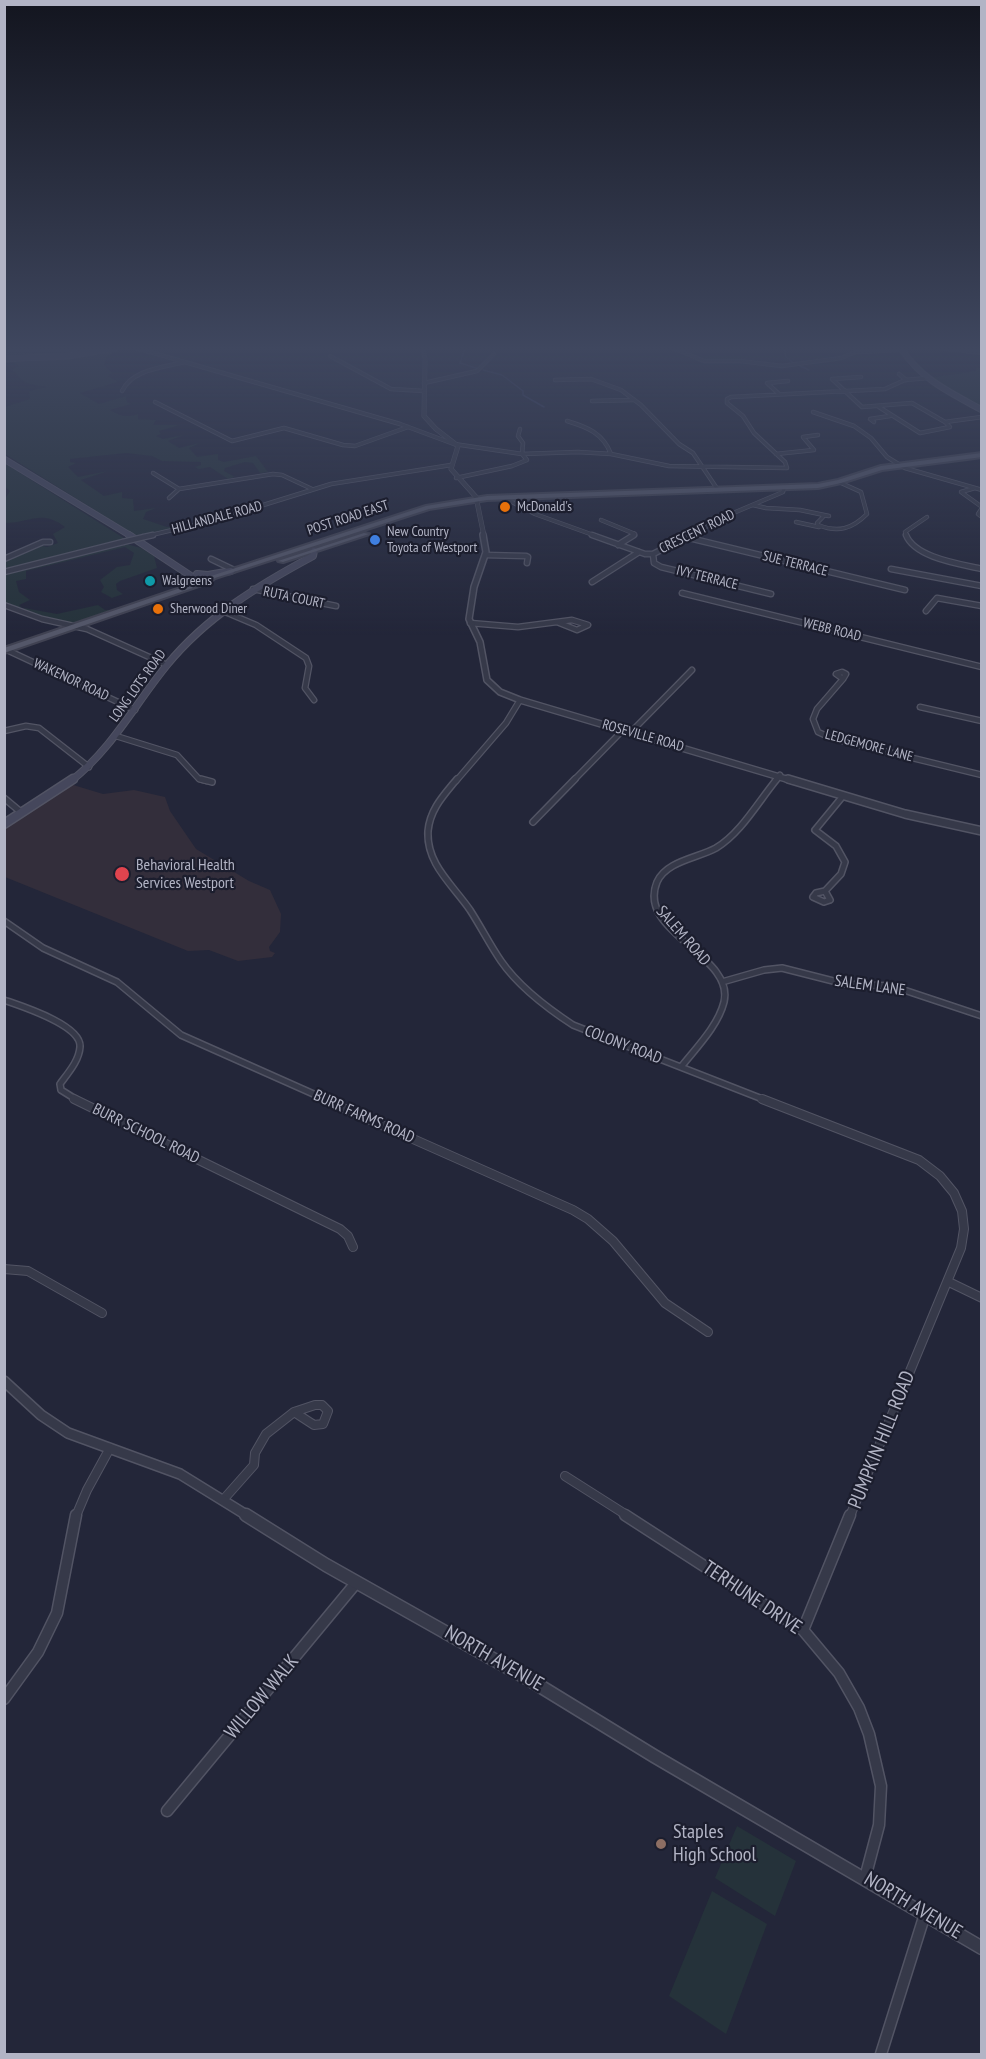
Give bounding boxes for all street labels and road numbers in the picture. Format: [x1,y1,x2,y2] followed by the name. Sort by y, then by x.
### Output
[305,497,391,539] street label: POST ROAD EAST
[170,498,264,538] street label: HILLANDALE ROAD
[656,506,738,558] street label: CRESCENT ROAD
[761,548,829,580] street label: SUE TERRACE
[674,562,740,594] street label: IVY TERRACE
[262,583,326,613] street label: RUTA COURT
[801,615,863,645] street label: WEBB ROAD
[106,647,170,725] street label: LONG LOTS ROAD
[31,655,111,705] street label: WAKENOR ROAD
[600,716,686,756] street label: ROSEVILLE ROAD
[823,726,915,766] street label: LEDGEMORE LANE
[652,902,714,970] street label: SALEM ROAD
[833,972,907,1000] street label: SALEM LANE
[582,1021,664,1069] street label: COLONY ROAD
[311,1086,417,1148] street label: BURR FARMS ROAD
[89,1100,203,1168] street label: BURR SCHOOL ROAD
[843,1368,921,1512] street label: PUMPKIN HILL ROAD
[698,1556,806,1640] street label: TERHUNE DRIVE
[440,1621,548,1697] street label: NORTH AVENUE
[220,1650,304,1744] street label: WILLOW WALK
[859,1867,967,1945] street label: NORTH AVENUE

